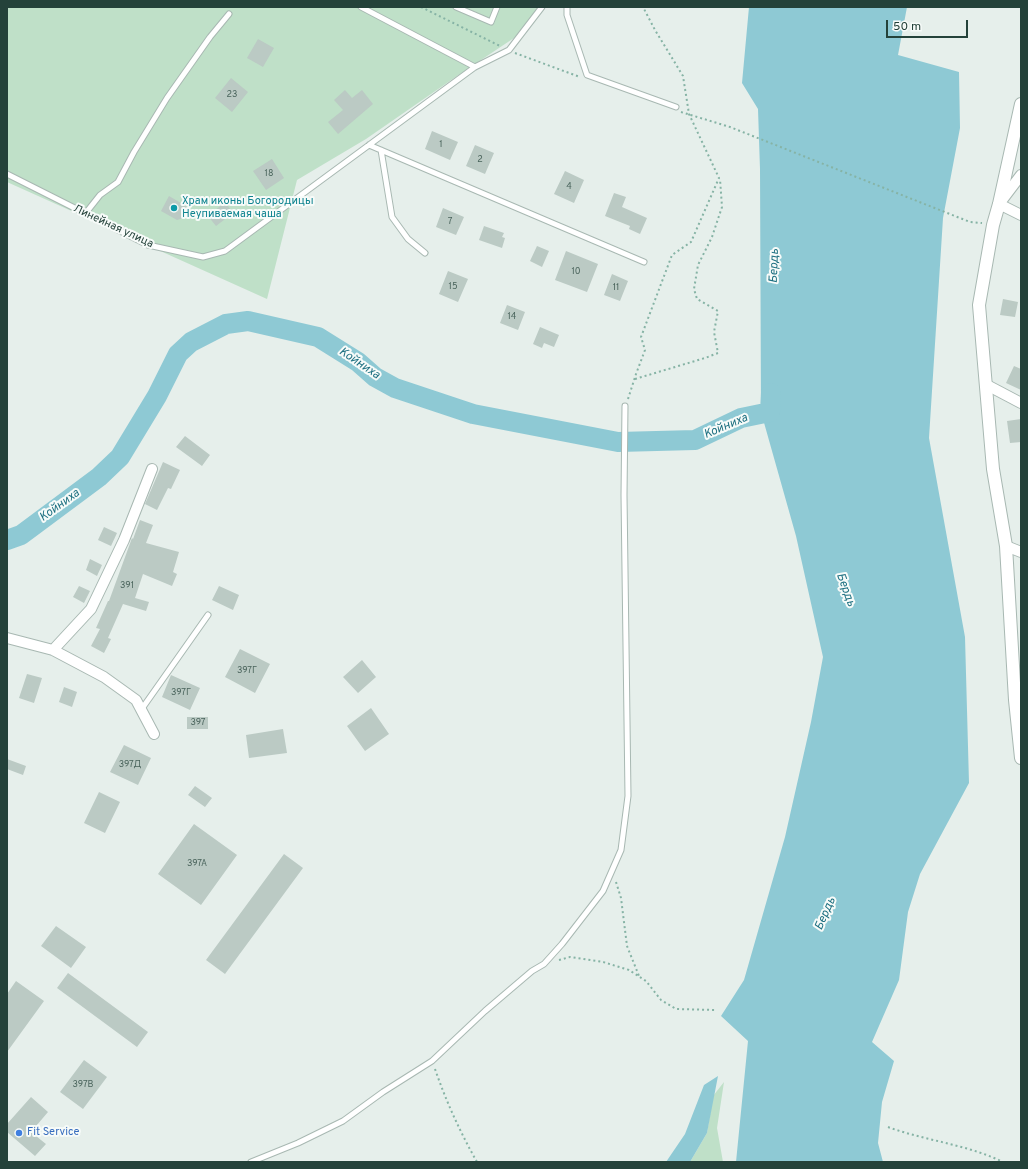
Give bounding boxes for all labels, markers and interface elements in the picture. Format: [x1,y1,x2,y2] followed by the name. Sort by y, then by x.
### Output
[888,12,970,38] scale bar
[893,19,921,35] text: 50 m
[227,90,237,100] house number: 23
[439,140,443,150] house number: 1
[477,155,483,165] house number: 2
[265,169,273,179] house number: 18
[566,182,572,192] house number: 4
[182,195,313,221] place label: Храм иконы Богородицы Неупиваемая чаша
[71,203,155,251] street label: Линейная улица
[169,203,179,213] marker: Храм иконы Богородицы Неупиваемая чаша
[448,217,452,227] house number: 7
[767,249,783,283] water label: Бердь
[571,267,581,277] house number: 10
[449,282,457,292] house number: 15
[613,283,619,293] house number: 11
[508,312,516,322] house number: 14
[336,345,382,383] water label: Койниха
[702,411,750,443] water label: Койниха
[37,487,83,525] water label: Койниха
[832,571,858,609] water label: Бердь
[120,581,134,591] house number: 391
[237,666,257,676] house number: 397Г
[171,688,191,698] house number: 397Г
[190,718,206,728] house number: 397
[119,760,141,770] house number: 397Д
[187,859,207,869] house number: 397А
[812,895,840,933] water label: Бердь
[73,1080,93,1090] house number: 397В
[27,1126,79,1140] place label: Fit Service
[14,1128,24,1138] marker: Fit Service

